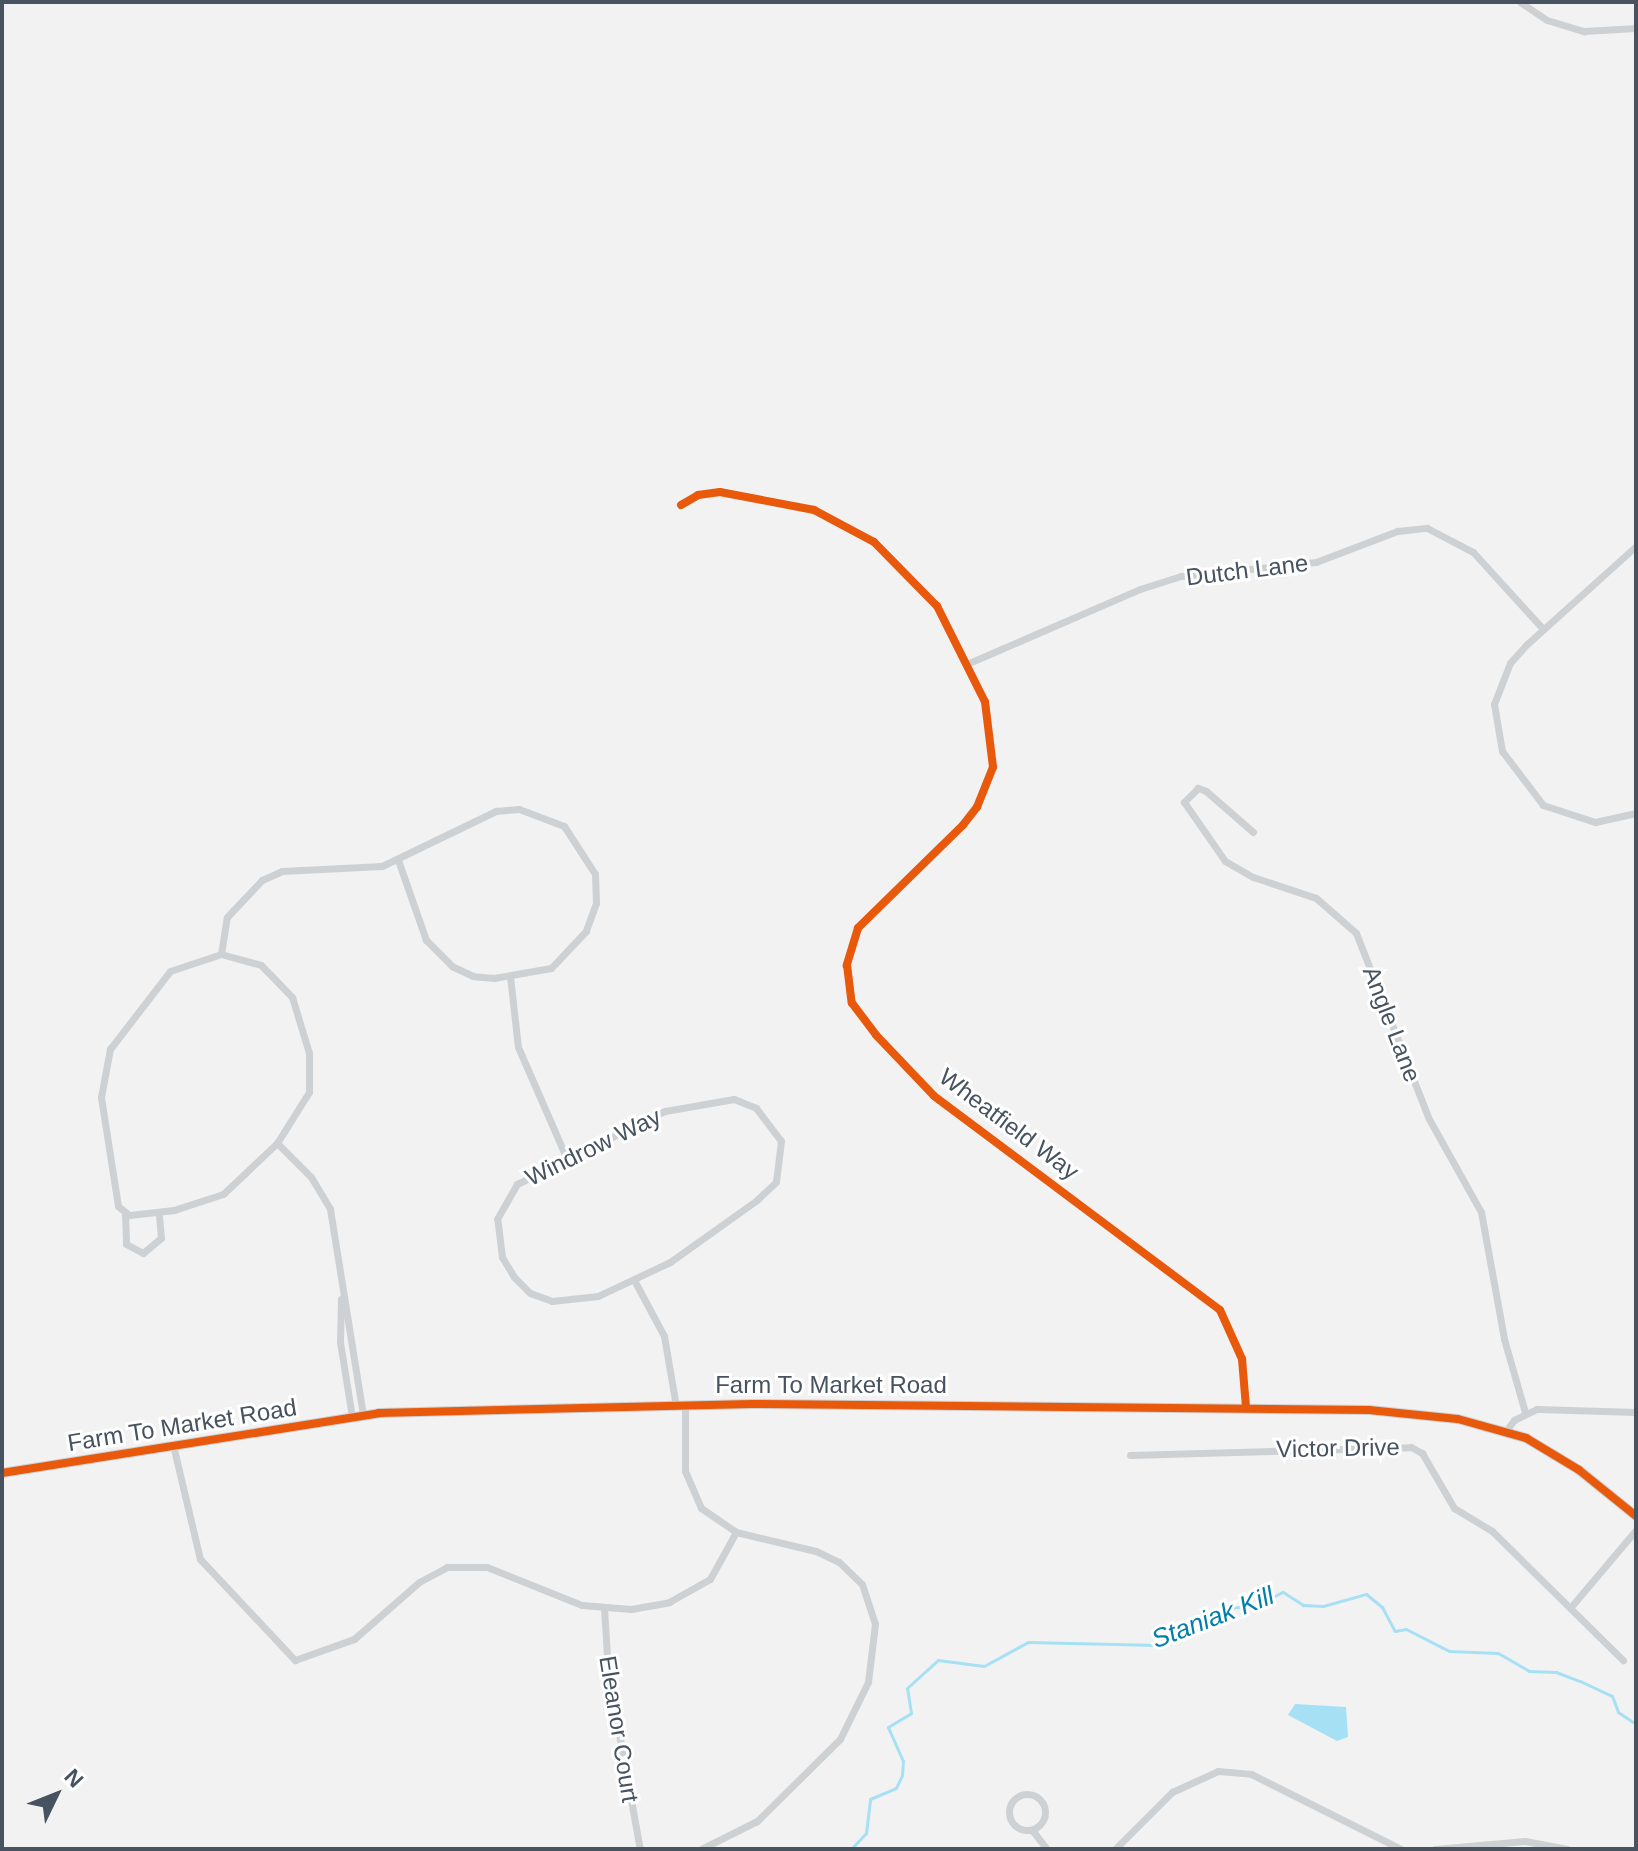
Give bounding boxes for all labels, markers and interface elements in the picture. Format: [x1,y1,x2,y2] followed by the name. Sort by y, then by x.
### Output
[1184,548,1310,592] street label: Dutch Lane
[1357,962,1427,1086] street label: Angle Lane
[934,1062,1084,1186] street label: Wheatfield Way
[521,1102,665,1192] street label: Windrow Way
[715,1371,947,1399] street label: Farm To Market Road
[65,1393,299,1457] street label: Farm To Market Road
[1276,1433,1400,1463] street label: Victor Drive
[1147,1580,1279,1656] water label: Staniak Kill
[593,1654,645,1804] street label: Eleanor Court
[16,1755,96,1835] north arrow
[59,1764,88,1793] text: N

